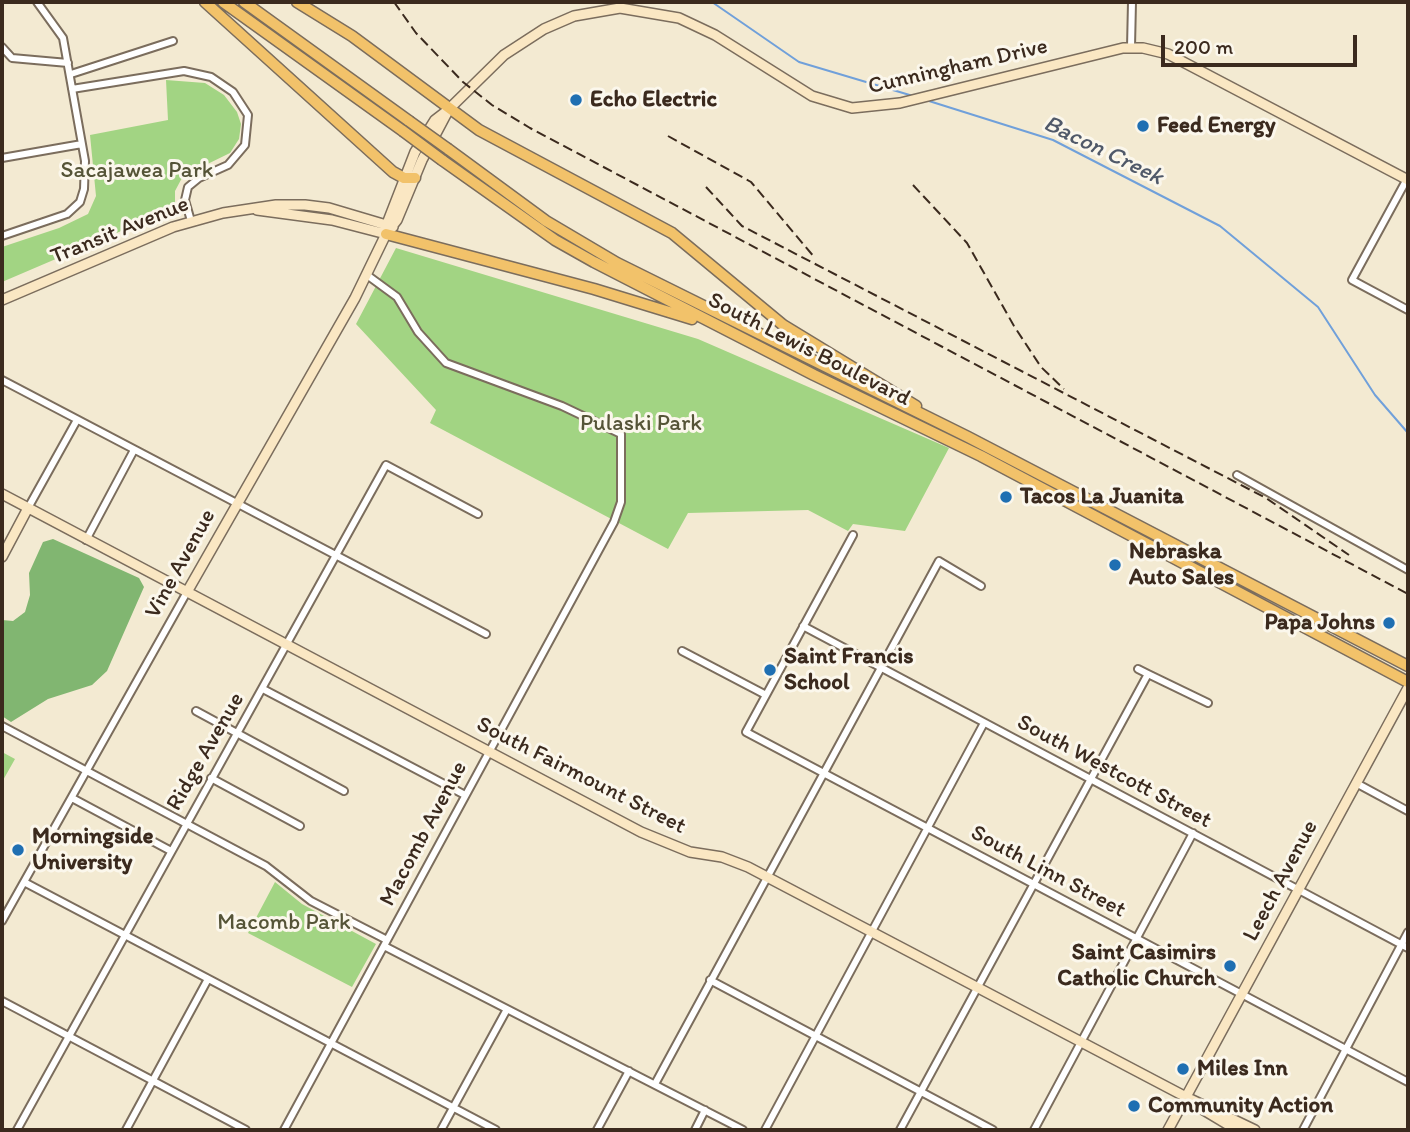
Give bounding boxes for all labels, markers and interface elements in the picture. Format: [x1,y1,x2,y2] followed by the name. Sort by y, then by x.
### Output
[1165,21,1361,65] scale bar
[866,33,1050,101] street label: Cunningham Drive
[1174,34,1233,59] text: 200 m
[590,86,717,114] place label: Echo Electric
[568,92,584,108] marker: Echo Electric
[1038,110,1168,192] water label: Bacon Creek
[1157,112,1276,140] place label: Feed Energy
[1135,118,1151,134] marker: Feed Energy
[61,157,213,185] park label: Sacajawea Park
[47,191,193,271] street label: Transit Avenue
[703,287,915,413] street label: South Lewis Boulevard
[580,410,702,438] park label: Pulaski Park
[1020,483,1184,511] place label: Tacos La Juanita
[998,489,1014,505] marker: Tacos La Juanita
[140,505,222,623] street label: Vine Avenue
[1129,538,1234,592] place label: Nebraska Auto Sales
[1107,557,1123,573] marker: Nebraska Auto Sales
[1264,609,1375,637] place label: Papa Johns
[1381,615,1397,631] marker: Papa Johns
[784,643,913,697] place label: Saint Francis School
[762,662,778,678] marker: Saint Francis School
[161,688,251,816] street label: Ridge Avenue
[1012,709,1216,835] street label: South Westcott Street
[472,711,690,841] street label: South Fairmount Street
[374,757,474,911] street label: Macomb Avenue
[1238,816,1324,946] street label: Leech Avenue
[966,820,1130,924] street label: South Linn Street
[32,823,154,877] place label: Morningside University
[10,842,26,858] marker: Morningside University
[217,909,351,937] park label: Macomb Park
[1057,939,1216,993] place label: Saint Casimirs Catholic Church
[1222,958,1238,974] marker: Saint Casimirs Catholic Church
[1197,1055,1288,1083] place label: Miles Inn
[1175,1061,1191,1077] marker: Miles Inn
[1148,1092,1333,1120] place label: Community Action
[1126,1098,1142,1114] marker: Community Action

